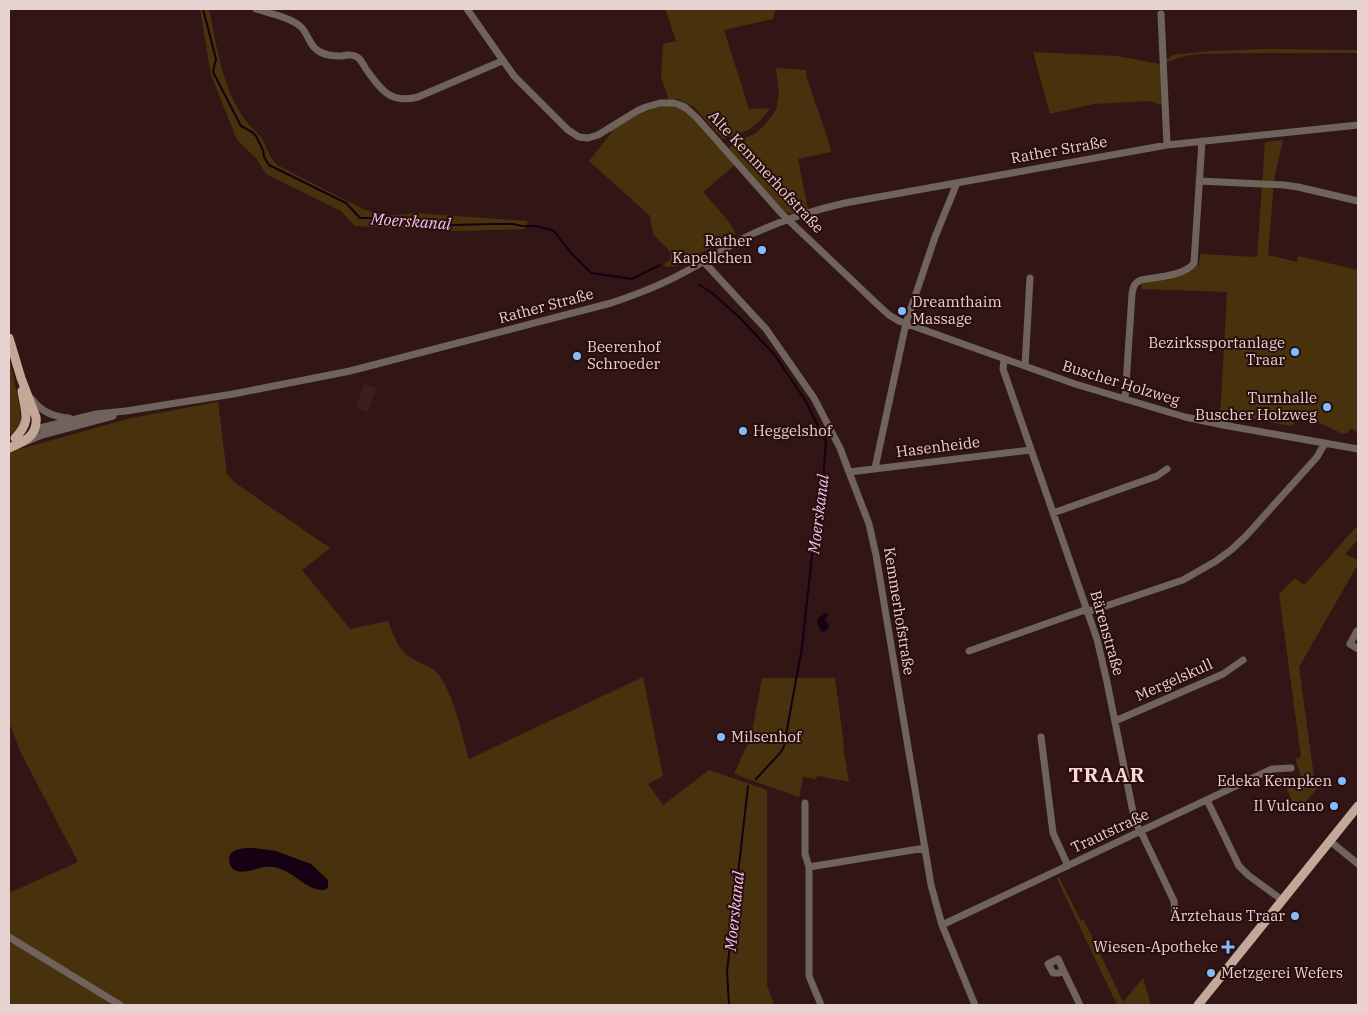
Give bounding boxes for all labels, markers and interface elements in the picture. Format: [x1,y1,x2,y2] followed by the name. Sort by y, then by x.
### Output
[705,106,828,237] street label: Alte Kemmerhofstraße
[1009,132,1109,167] street label: Rather Straße
[369,208,452,234] water label: Moerskanal
[672,231,752,267] place label: Rather Kapellchen
[756,244,768,256] marker: Rather Kapellchen
[496,284,595,327] street label: Rather Straße
[912,292,1002,328] place label: Dreamthaim Massage
[896,305,908,317] marker: Dreamthaim Massage
[1148,333,1285,369] place label: Bezirkssportanlage Traar
[587,337,661,373] place label: Beerenhof Schroeder
[1289,346,1301,358] marker: Bezirkssportanlage Traar
[571,350,583,362] marker: Beerenhof Schroeder
[1060,356,1182,409] street label: Buscher Holzweg
[1195,388,1317,424] place label: Turnhalle Buscher Holzweg
[1321,401,1333,413] marker: Turnhalle Buscher Holzweg
[753,421,833,440] place label: Heggelshof
[737,425,749,437] marker: Heggelshof
[895,432,981,461] street label: Hasenheide
[803,472,833,556] water label: Moerskanal
[880,546,919,676] street label: Kemmerhofstraße
[1086,588,1129,678] street label: Bärenstraße
[1132,654,1215,705] street label: Mergelskull
[731,727,802,746] place label: Milsenhof
[715,731,727,743] marker: Milsenhof
[1068,761,1146,788] district label: TRAAR
[1217,771,1332,790] place label: Edeka Kempken
[1336,775,1348,787] marker: Edeka Kempken
[1253,796,1324,815] place label: Il Vulcano
[1328,800,1340,812] marker: Il Vulcano
[1068,804,1152,857] street label: Trautstraße
[720,870,748,953] water label: Moerskanal
[1170,906,1285,925] place label: Ärztehaus Traar
[1289,910,1301,922] marker: Ärztehaus Traar
[1093,937,1218,956] place label: Wiesen-Apotheke
[1222,941,1234,953] marker: Wiesen-Apotheke
[1221,963,1343,982] place label: Metzgerei Wefers
[1205,967,1217,979] marker: Metzgerei Wefers

